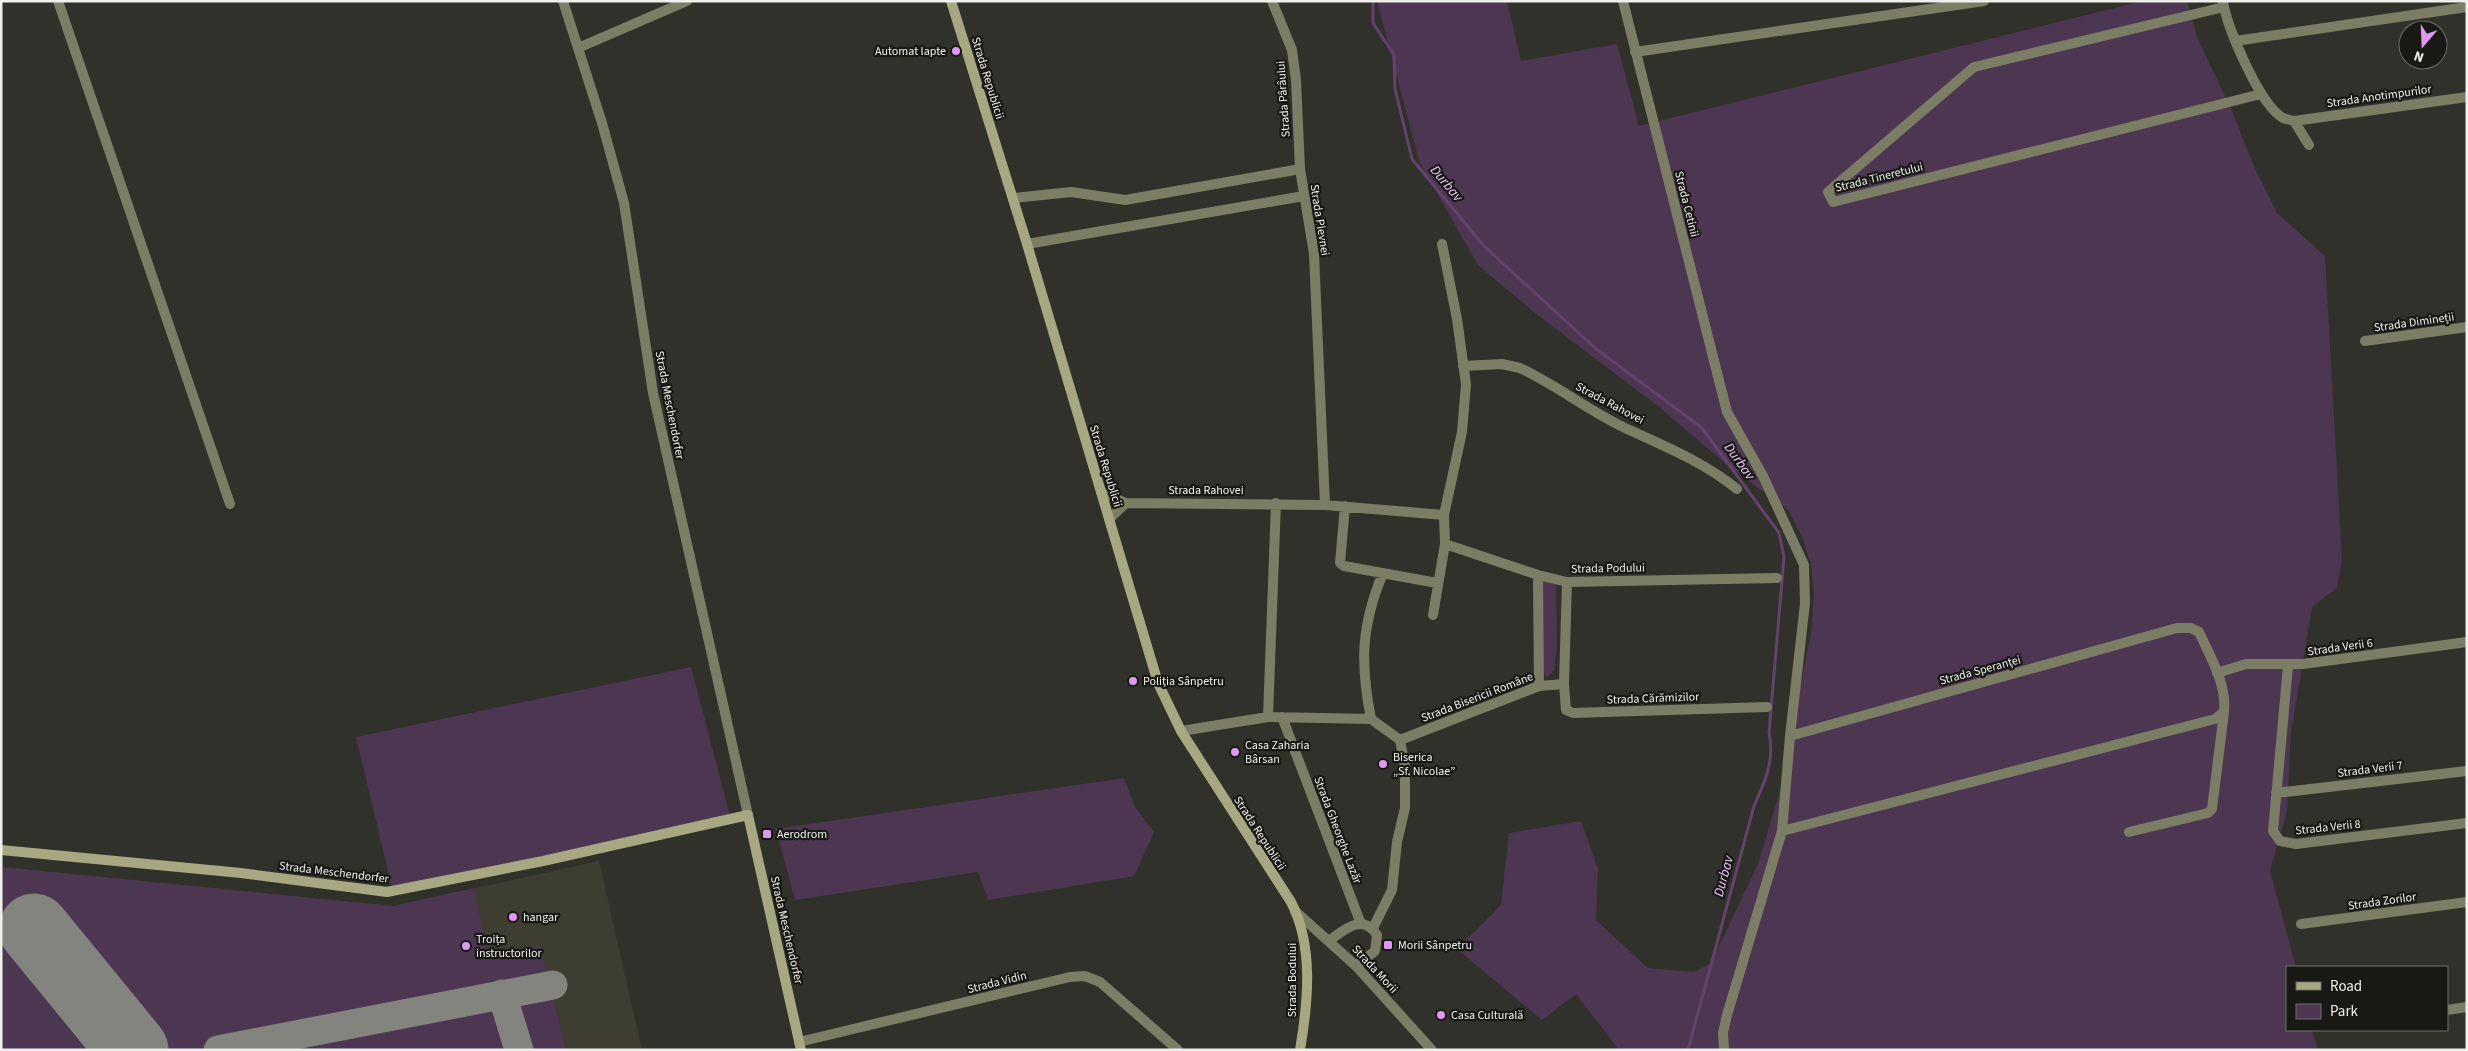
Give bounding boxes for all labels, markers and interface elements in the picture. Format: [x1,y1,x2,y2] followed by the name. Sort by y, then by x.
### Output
[2398,20,2448,70] north arrow
[967,35,1008,121] street label: Strada Republicii
[875,43,946,60] place label: Automat lapte
[950,45,962,57] marker: Automat lapte
[2411,45,2427,67] text: N
[1272,60,1295,138] street label: Strada Pârâului
[2326,81,2433,112] street label: Strada Anotimpurilor
[1833,158,1925,197] street label: Strada Tineretului
[1425,161,1468,207] water label: Durbav
[1670,169,1703,239] street label: Strada Cetinii
[1305,183,1334,257] street label: Strada Plevnei
[2373,308,2455,337] street label: Strada Dimineții
[651,349,689,462] street label: Strada Meschendorfer
[1572,378,1647,429] street label: Strada Rahovei
[1085,423,1126,509] street label: Strada Republicii
[1719,439,1760,485] water label: Durbav
[1168,482,1244,499] street label: Strada Rahovei
[1571,559,1645,578] street label: Strada Podului
[2306,635,2374,660] street label: Strada Verii 6
[1938,651,2023,690] street label: Strada Speranței
[1419,668,1536,727] street label: Strada Bisericii Române
[1143,673,1224,690] place label: Poliția Sânpetru
[1127,675,1139,687] marker: Poliția Sânpetru
[1606,688,1700,709] street label: Strada Cărămizilor
[1245,737,1309,768] place label: Casa Zaharia Bârsan
[1229,746,1241,758] marker: Casa Zaharia Bârsan
[1393,749,1455,780] place label: Biserica „Sf. Nicolae”
[2336,757,2404,782] street label: Strada Verii 7
[1377,758,1389,770] marker: Biserica „Sf. Nicolae”
[1309,774,1366,887] street label: Strada Gheorghe Lazăr
[1229,793,1290,874] street label: Strada Republicii
[2295,816,2362,839] street label: Strada Verii 8
[777,826,827,843] place label: Aerodrom
[761,828,773,840] marker: Aerodrom
[1709,853,1739,899] water label: Durbav
[278,857,391,888] street label: Strada Meschendorfer
[766,874,807,987] street label: Strada Meschendorfer
[2347,888,2418,915] street label: Strada Zorilor
[523,909,559,926] place label: hangar
[507,911,519,923] marker: hangar
[476,931,542,962] place label: Troița instructorilor
[1398,937,1472,954] place label: Morii Sânpetru
[1382,939,1394,951] marker: Morii Sânpetru
[460,940,472,952] marker: Troița instructorilor
[1348,941,1402,997] street label: Strada Morii
[1284,943,1301,1017] street label: Strada Bodului
[2286,966,2448,1031] legend
[966,967,1029,998] street label: Strada Vidin
[2330,976,2362,997] text: Road
[2330,1001,2359,1022] text: Park
[1451,1007,1523,1024] place label: Casa Culturală
[1435,1009,1447,1021] marker: Casa Culturală

